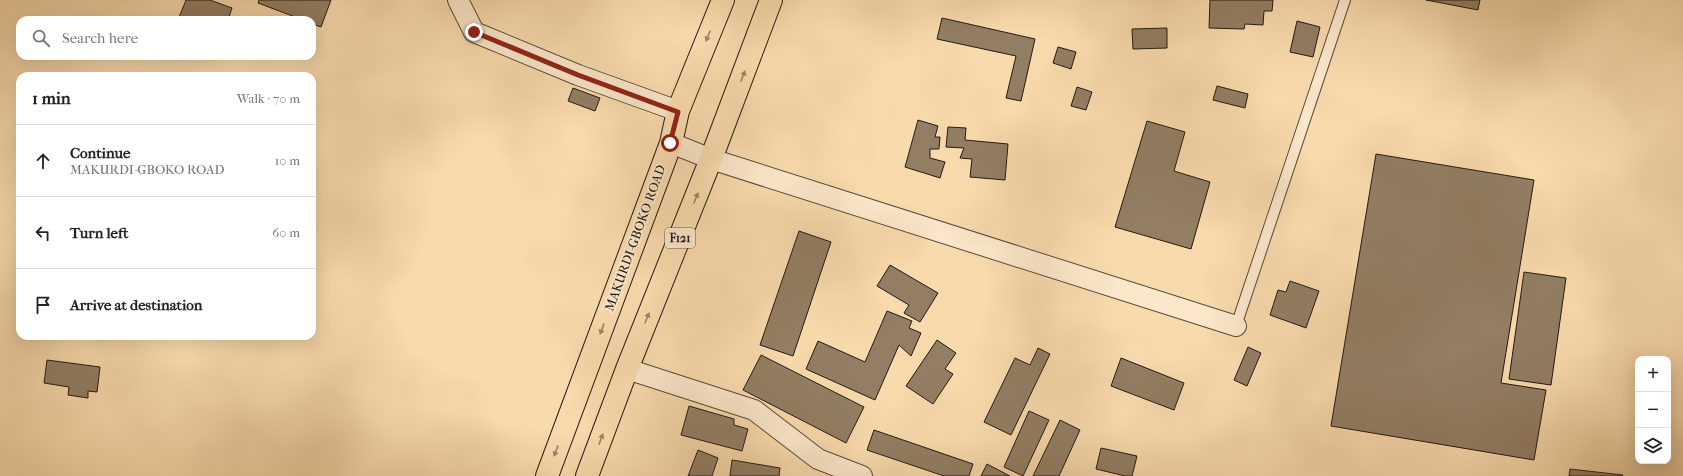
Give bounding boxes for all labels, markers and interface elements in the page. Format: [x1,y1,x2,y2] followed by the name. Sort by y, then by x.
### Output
[16,16,316,60] search box
[465,23,483,41] route end
[30,27,52,49] icon: search
[62,29,138,47] text: Search here
[705,31,711,43] one-way arrow
[740,70,746,82] one-way arrow
[32,88,71,108] text: 1 min
[237,91,300,106] text: Walk · 70 m
[661,134,679,152] route start
[70,144,130,162] text: Continue
[32,150,54,172] icon: ahead
[275,153,300,168] text: 10 m
[70,162,224,177] text: MAKURDI-GBOKO ROAD
[602,163,668,313] street label: MAKURDI-GBOKO ROAD
[693,192,699,203] one-way arrow
[32,222,54,244] icon: left
[70,224,128,242] text: Turn left
[272,225,300,240] text: 60 m
[665,228,695,248] road number: F121
[32,294,54,316] icon: arrive
[70,296,202,314] text: Arrive at destination
[645,312,651,324] one-way arrow
[598,323,604,335] one-way arrow
[1635,356,1671,464] map controls
[1635,356,1671,392] button: +
[1635,392,1671,428] button: −
[1635,428,1671,464] button: layers
[598,433,604,445] one-way arrow
[553,445,559,457] one-way arrow

